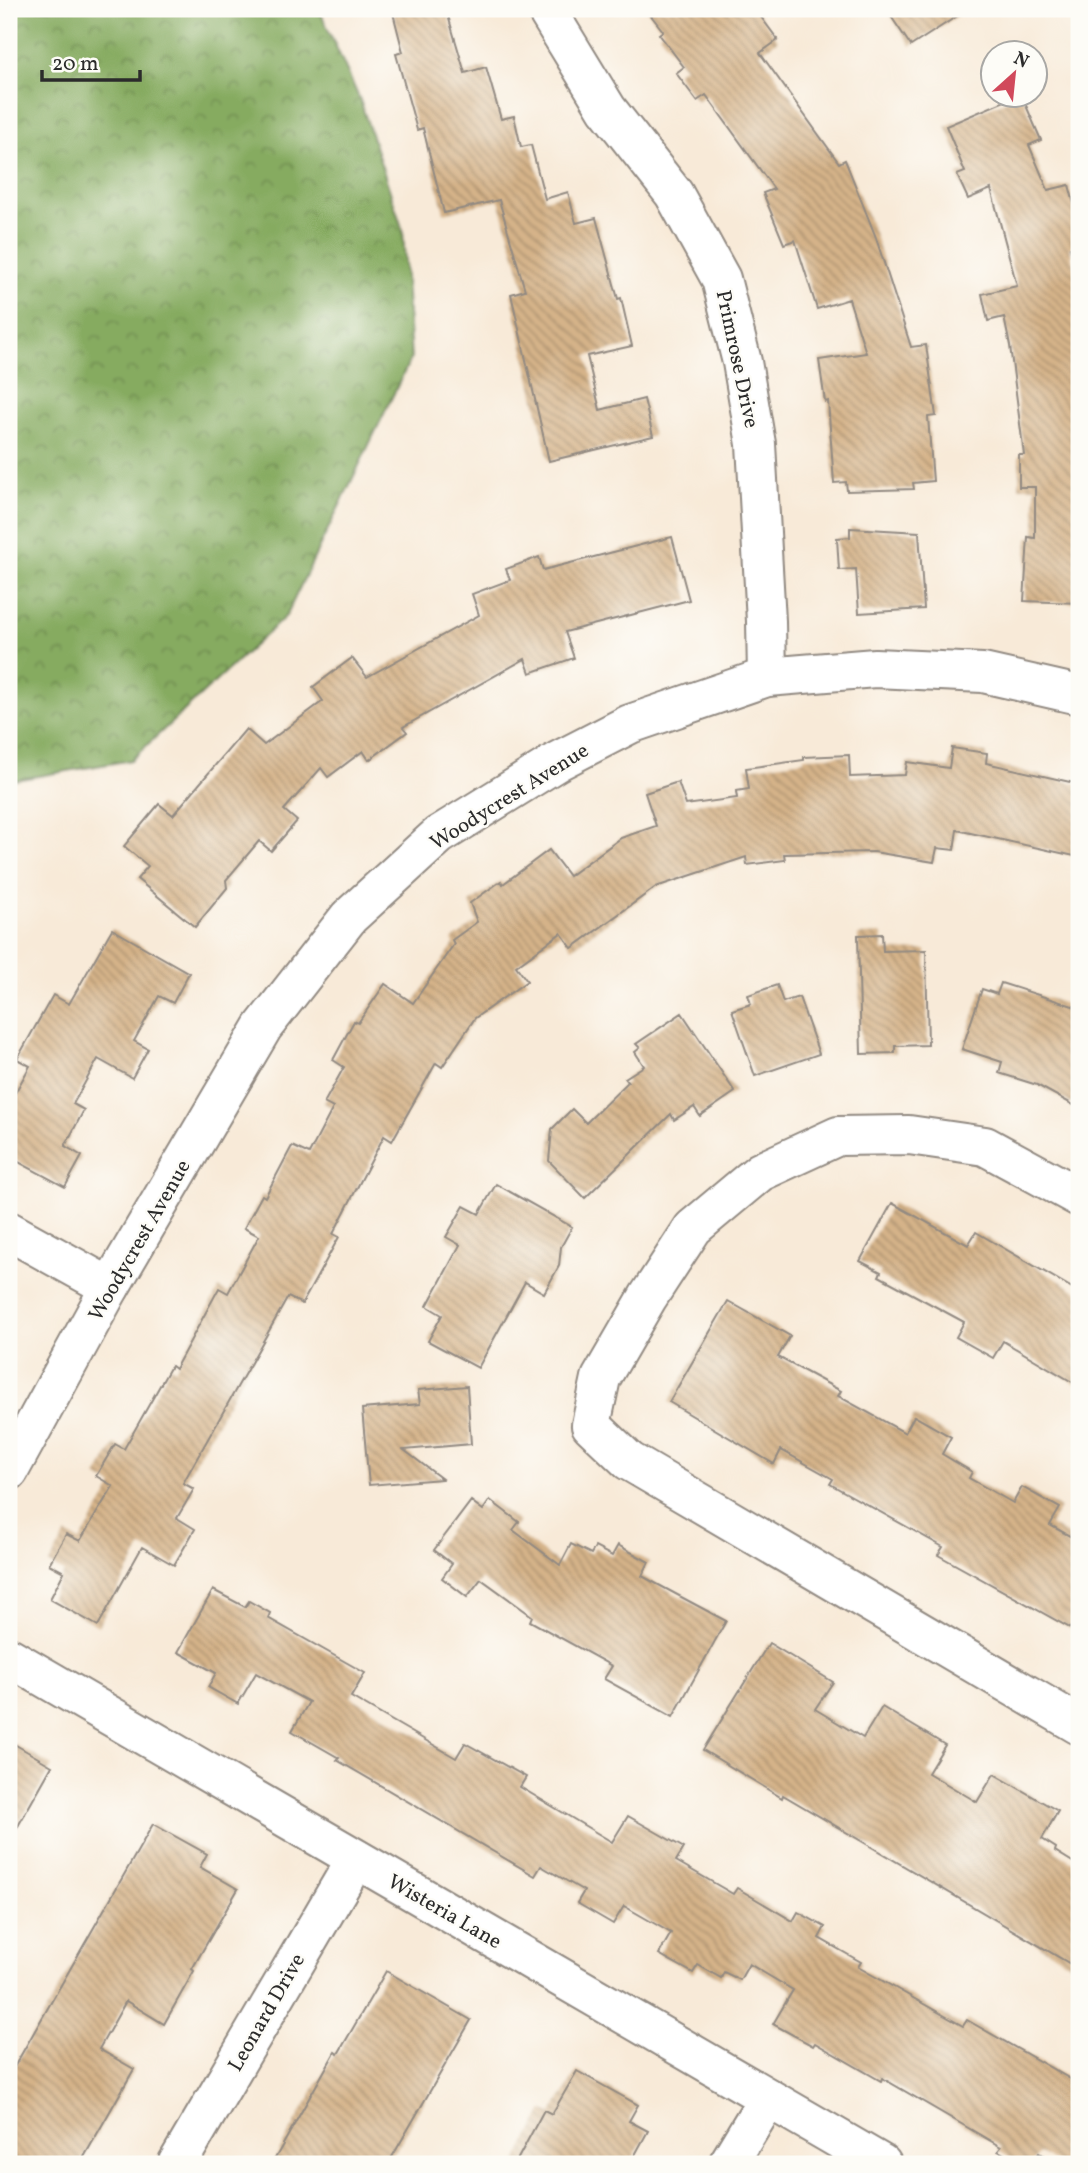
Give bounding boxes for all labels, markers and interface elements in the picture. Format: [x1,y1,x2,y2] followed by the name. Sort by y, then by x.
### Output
[42,38,140,82] scale bar
[979,38,1050,108] north arrow
[1009,46,1033,75] text: N
[52,50,98,79] text: 20 m
[708,288,765,431] street label: Primrose Drive
[425,737,595,858] street label: Woodycrest Avenue
[82,1155,198,1327] street label: Woodycrest Avenue
[382,1868,507,1957] street label: Wisteria Lane
[222,1948,313,2077] street label: Leonard Drive

